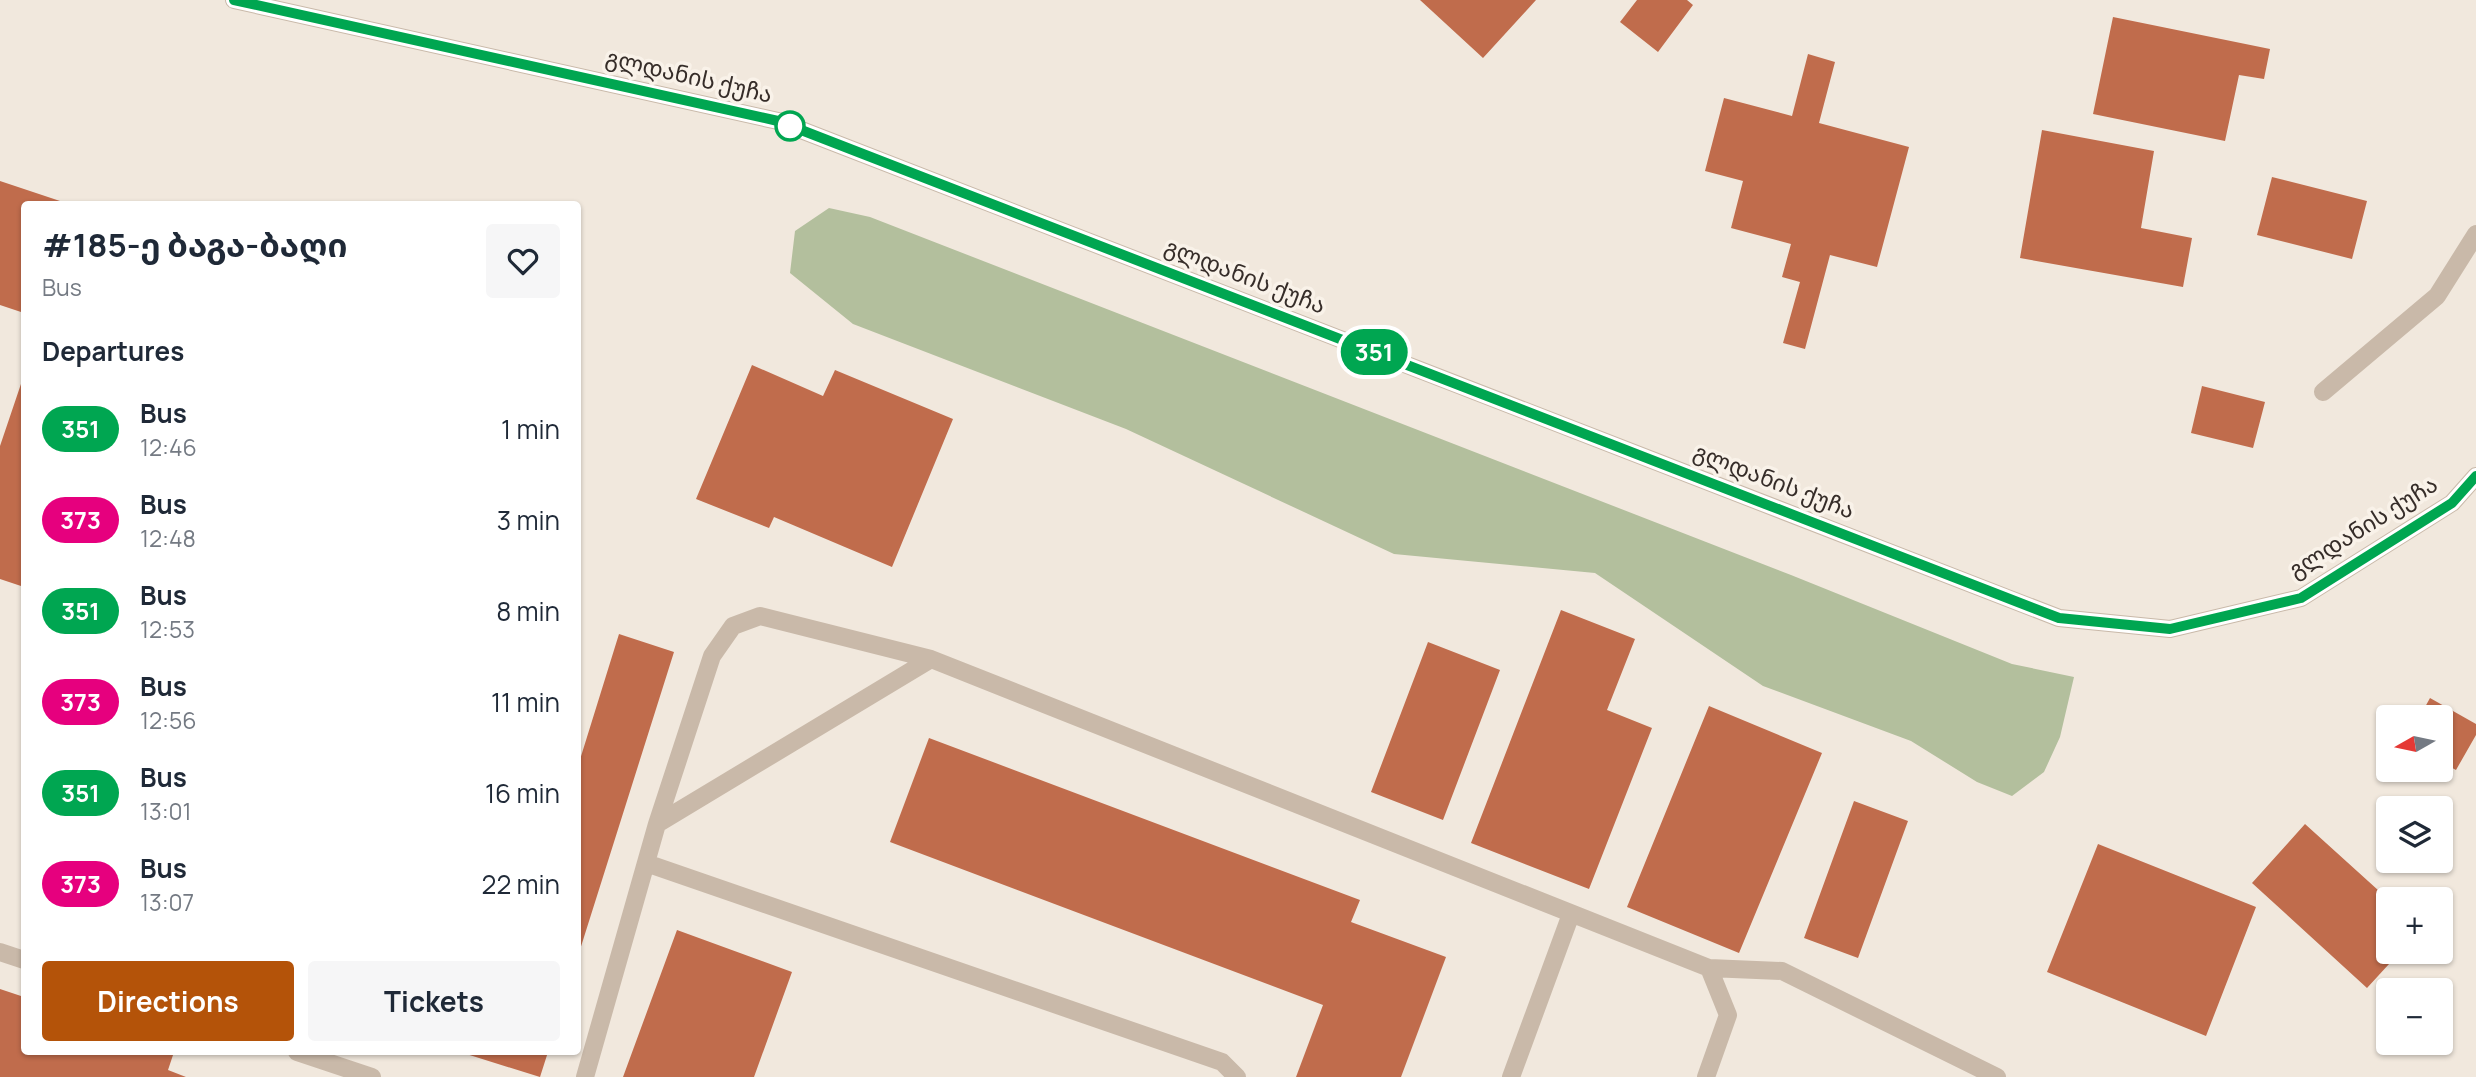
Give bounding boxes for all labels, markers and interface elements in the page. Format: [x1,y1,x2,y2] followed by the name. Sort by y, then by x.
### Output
[603,40,776,110] street label: გლდანის ქუჩა
[775,111,805,141] unlabelled marker
[42,222,347,267] text: #185-ე ბაგა-ბაღი
[486,224,560,298] button: heart
[1160,230,1331,321] street label: გლდანის ქუჩა
[42,271,82,303] text: Bus
[1334,329,1414,375] line badge: 351
[42,333,184,369] text: Departures
[1355,335,1393,368] text: 351
[140,395,187,431] text: Bus
[501,411,560,447] text: 1 min
[61,412,100,445] text: 351
[140,431,197,463] text: 12:46
[1689,435,1860,526] street label: გლდანის ქუჩა
[2282,467,2443,585] street label: გლდანის ქუჩა
[140,486,187,522] text: Bus
[497,502,560,538] text: 3 min
[60,503,101,536] text: 373
[140,522,196,554] text: 12:48
[140,577,187,613] text: Bus
[496,593,560,629] text: 8 min
[61,594,100,627] text: 351
[140,613,195,645] text: 12:53
[140,668,187,704] text: Bus
[491,684,560,720] text: 11 min
[60,685,101,718] text: 373
[140,704,197,736] text: 12:56
[2376,705,2454,782] north arrow
[2376,705,2453,1055] map controls
[140,759,187,795] text: Bus
[485,775,560,811] text: 16 min
[61,776,100,809] text: 351
[140,795,192,827] text: 13:01
[2376,796,2453,873] button: layers
[140,850,187,886] text: Bus
[482,866,560,902] text: 22 min
[60,867,101,900] text: 373
[140,886,194,918] text: 13:07
[2376,887,2453,964] button: +
[42,961,294,1041] button: Directions
[308,961,560,1041] button: Tickets
[2376,978,2453,1055] button: −

